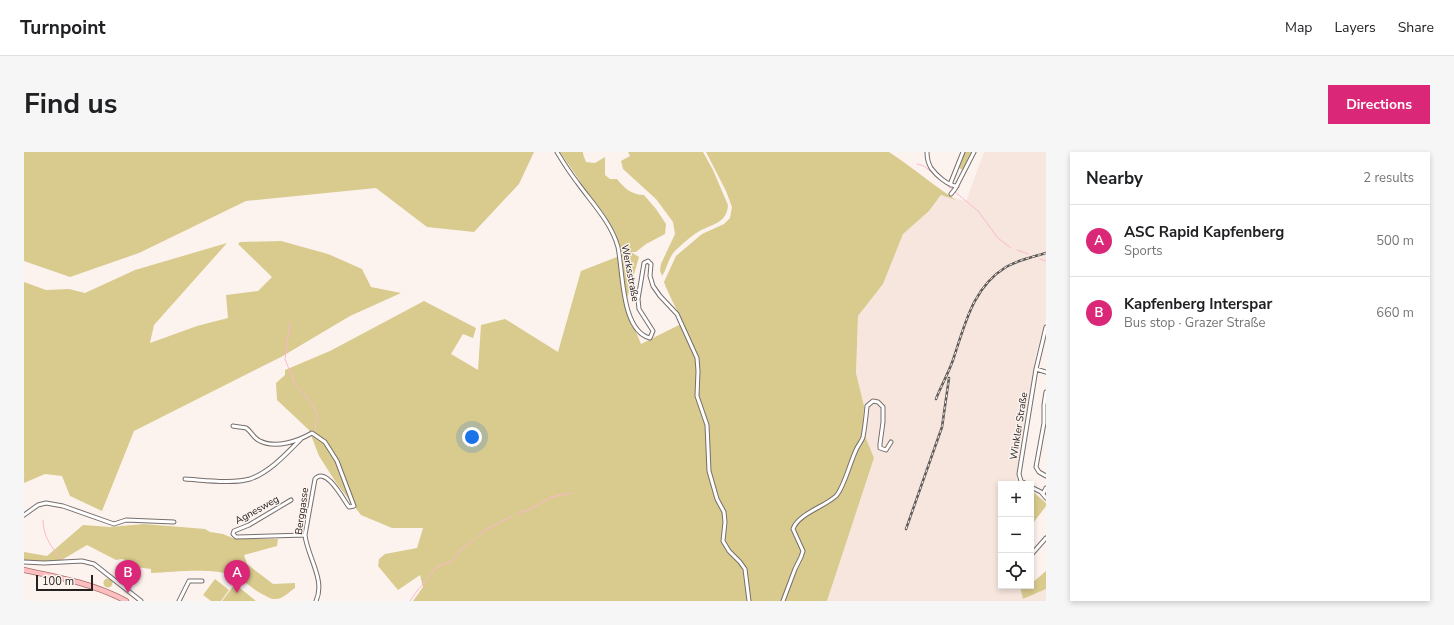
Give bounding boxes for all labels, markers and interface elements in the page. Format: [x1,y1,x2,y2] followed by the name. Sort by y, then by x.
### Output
[20,15,106,41] text: Turnpoint
[1285,18,1312,37] text: Map
[1334,18,1376,37] text: Layers
[1398,18,1434,37] text: Share
[24,85,118,123] text: Find us
[1328,85,1430,124] button: Directions
[1086,167,1143,190] text: Nearby
[1363,169,1414,187] text: 2 results
[1124,222,1284,242] text: ASC Rapid Kapfenberg
[1094,232,1104,250] text: A
[1376,232,1414,250] text: 500 m
[1124,242,1163,260] text: Sports
[618,243,642,303] street label: Werksstraße
[1124,294,1272,314] text: Kapfenberg Interspar
[1095,304,1103,322] text: B
[1376,304,1414,322] text: 660 m
[1124,314,1265,332] text: Bus stop · Grazer Straße
[1007,391,1031,461] street label: Winkler Straße
[462,427,482,447] your location
[998,481,1034,589] map controls
[998,481,1034,517] button: +
[292,486,312,536] street label: Berggasse
[232,492,282,528] street label: Agnesweg
[998,517,1034,553] button: −
[998,553,1034,589] button: locate
[115,560,141,593] pin: B
[224,560,250,593] pin: A
[36,573,93,592] scale bar
[42,574,74,589] text: 100 m

